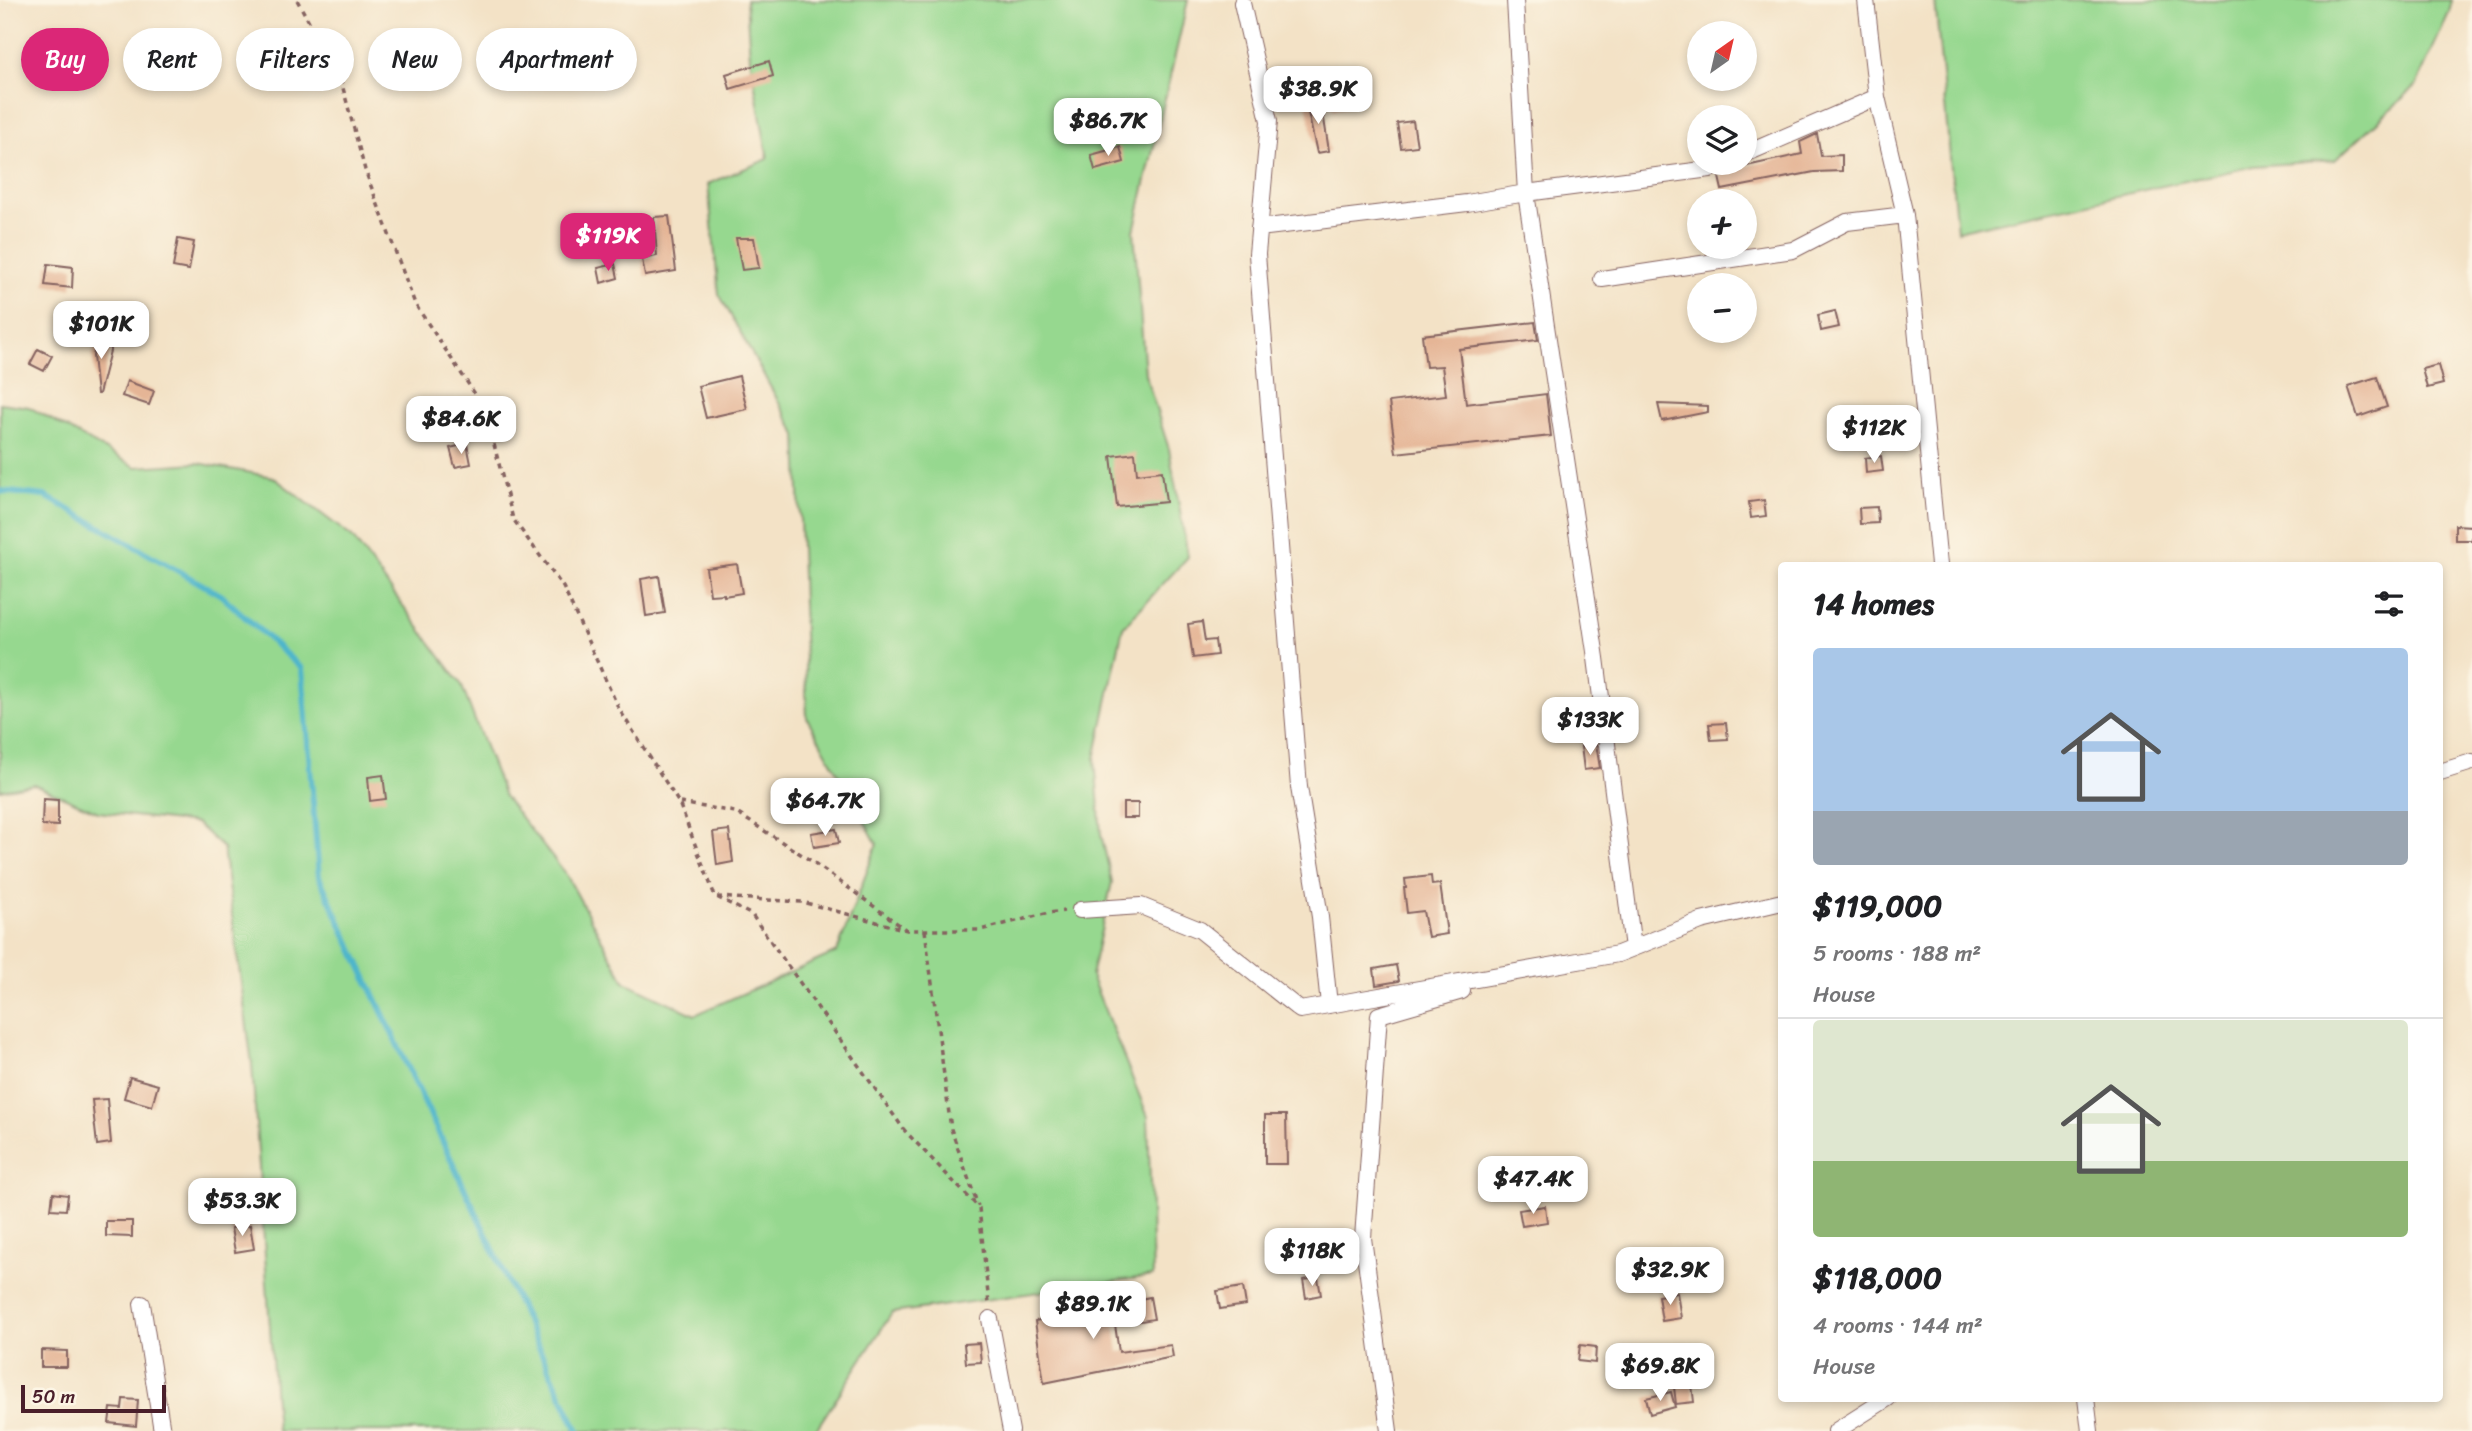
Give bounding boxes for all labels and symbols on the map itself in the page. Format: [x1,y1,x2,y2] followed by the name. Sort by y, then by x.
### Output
[1687,21,1757,91] north arrow
[1261,66,1375,126] pin: $38.9K
[1051,99,1165,158] pin: $86.7K
[559,214,657,273] pin: $119K
[52,302,150,361] pin: $101K
[404,396,518,456] pin: $84.6K
[1825,406,1923,465] pin: $112K
[1541,698,1639,757] pin: $133K
[768,778,882,838] pin: $64.7K
[1476,1156,1590,1216] pin: $47.4K
[185,1178,299,1238] pin: $53.3K
[1263,1228,1361,1288] pin: $118K
[1613,1248,1727,1307] pin: $32.9K
[1036,1282,1150,1341] pin: $89.1K
[1603,1344,1717,1403] pin: $69.8K
[21,1382,166,1414] scale bar

